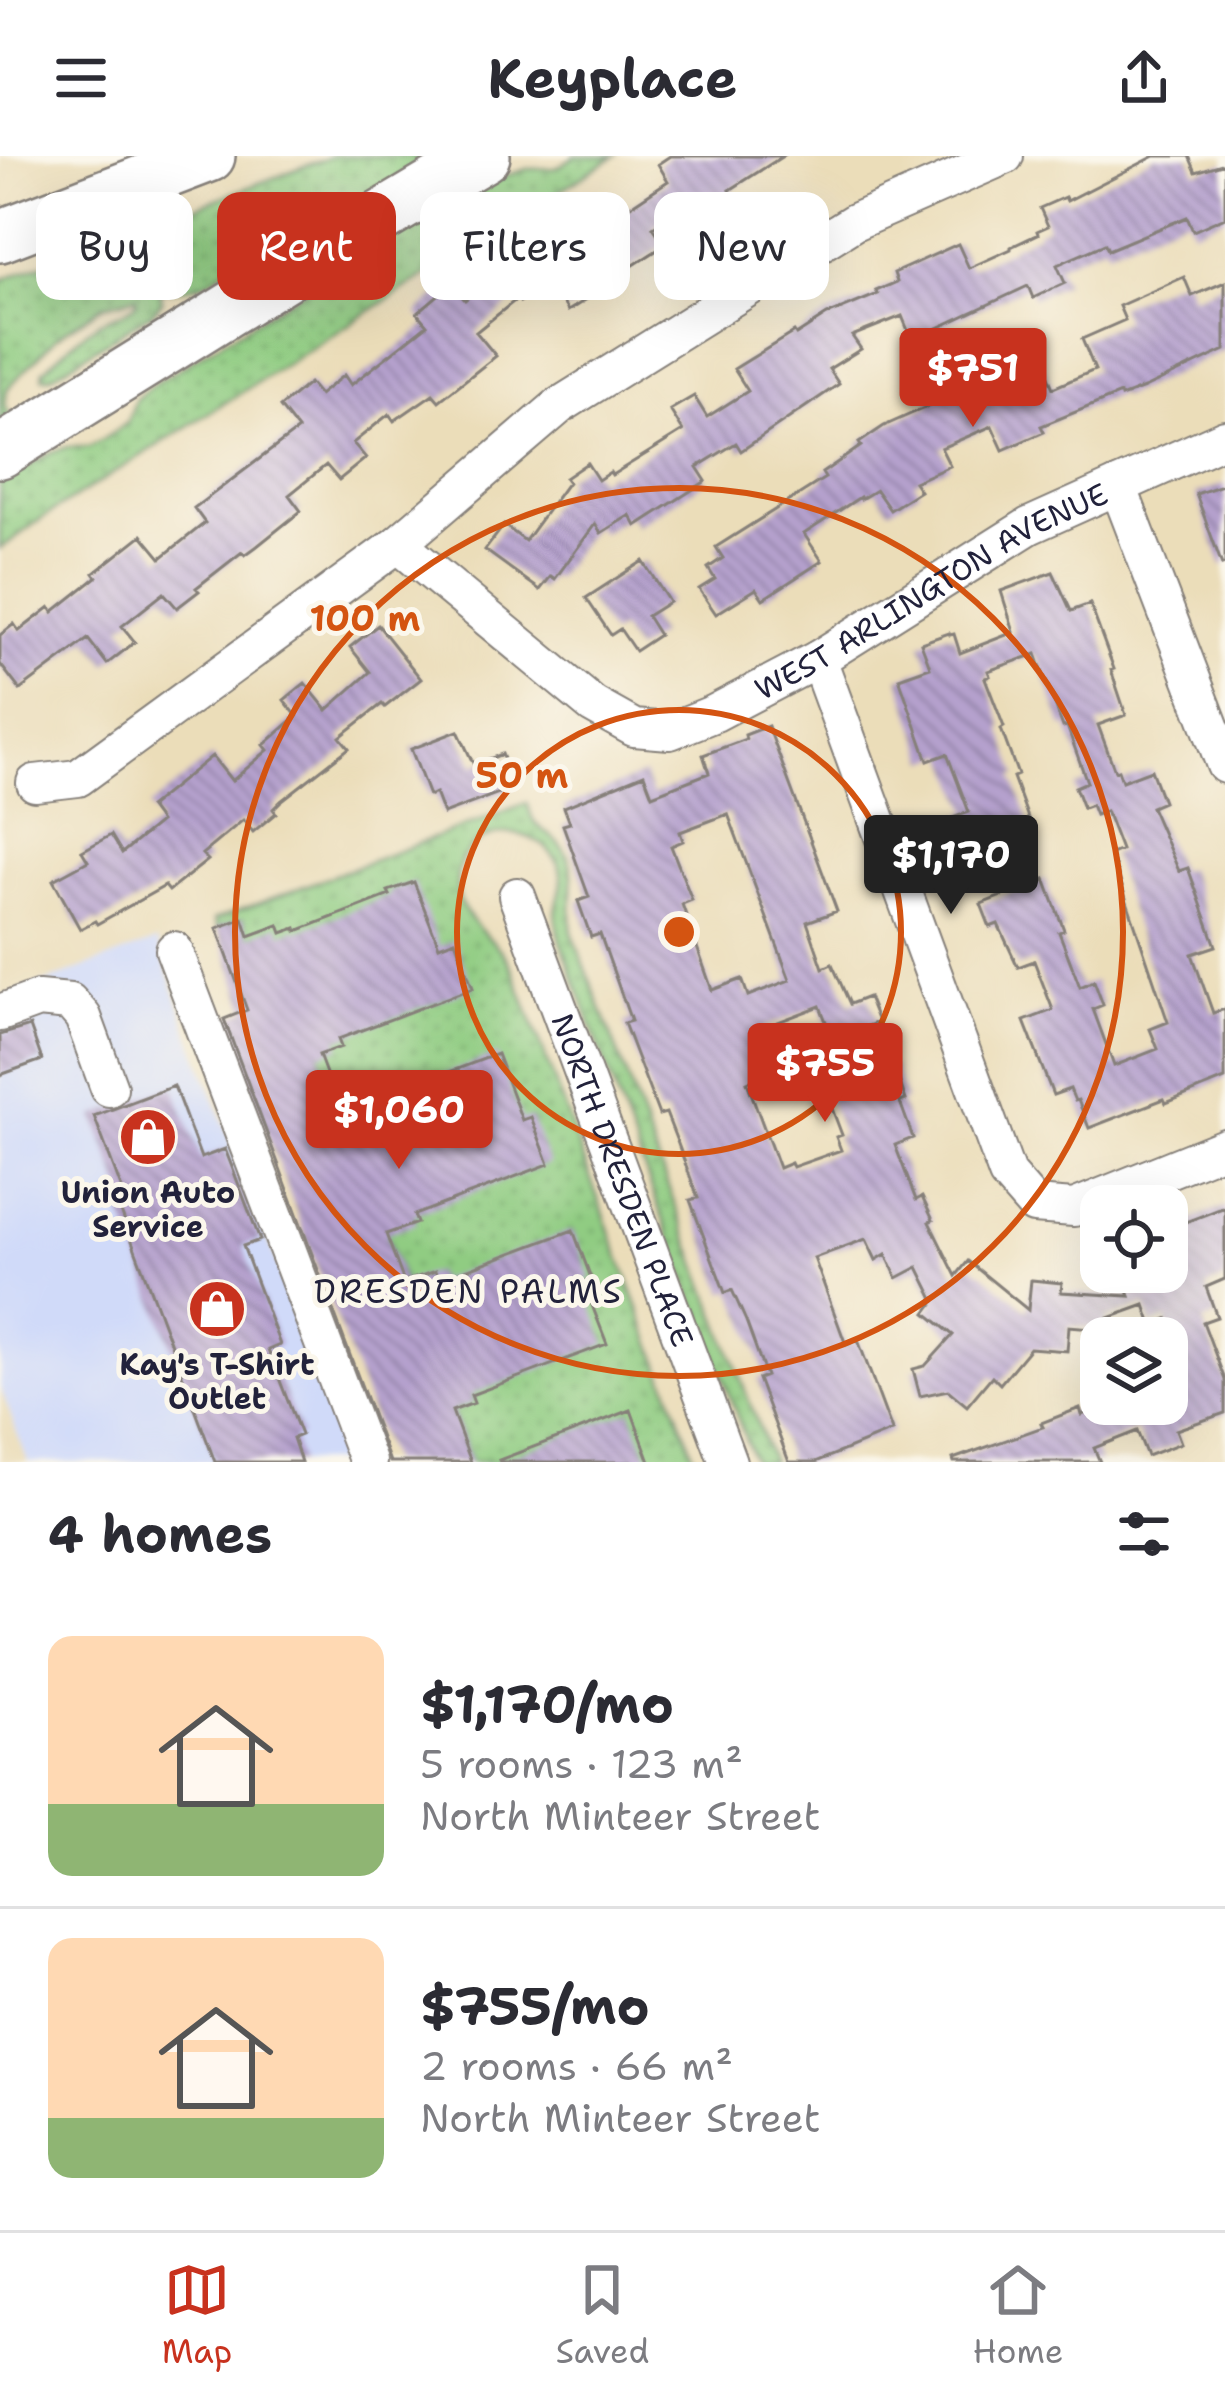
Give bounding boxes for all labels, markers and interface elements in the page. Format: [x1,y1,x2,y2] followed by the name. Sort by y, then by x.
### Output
[487,42,738,114] text: Keyplace
[48,45,114,111] icon: menu
[1111,45,1177,111] icon: share
[36,192,193,300] chip: Buy
[217,192,396,300] chip: Rent
[420,192,630,300] chip: Filters
[654,192,829,300] chip: New
[902,328,1044,430] pin: $751
[926,341,1020,393] text: $751
[747,473,1114,709] street label: WEST ARLINGTON AVENUE
[310,594,421,643] text: 100 m
[476,751,569,800] text: 50 m
[853,815,1049,917] pin: $1,170
[891,828,1011,880] text: $1,170
[658,911,700,953] centre of rings
[542,1008,704,1352] street label: NORTH DRESDEN PLACE
[754,1023,896,1125] pin: $755
[775,1036,875,1088] text: $755
[301,1070,497,1172] pin: $1,060
[333,1083,465,1135] text: $1,060
[117,1106,179,1168] shop icon: Union Auto Service
[61,1172,235,1247] place label: Union Auto Service
[1080,1185,1188,1425] map controls
[1080,1185,1188,1293] button: locate
[314,1269,624,1314] district label: DRESDEN PALMS
[186,1278,248,1340] shop icon: Kay's T-Shirt Outlet
[1080,1317,1188,1425] button: layers
[120,1344,314,1419] place label: Kay's T-Shirt Outlet
[48,1500,272,1568] text: 4 homes
[1111,1501,1177,1567] icon: filters
[420,1670,674,1738] text: $1,170/mo
[144,1684,288,1828] icon: home
[420,1738,743,1790] text: 5 rooms · 123 m²
[420,1790,821,1842] text: North Minteer Street
[420,1972,650,2040] text: $755/mo
[144,1986,288,2130] icon: home
[420,2040,733,2092] text: 2 rooms · 66 m²
[420,2092,821,2144] text: North Minteer Street
[162,2257,232,2374] tab: Map
[556,2257,649,2374] tab: Saved
[973,2257,1063,2374] tab: Home

